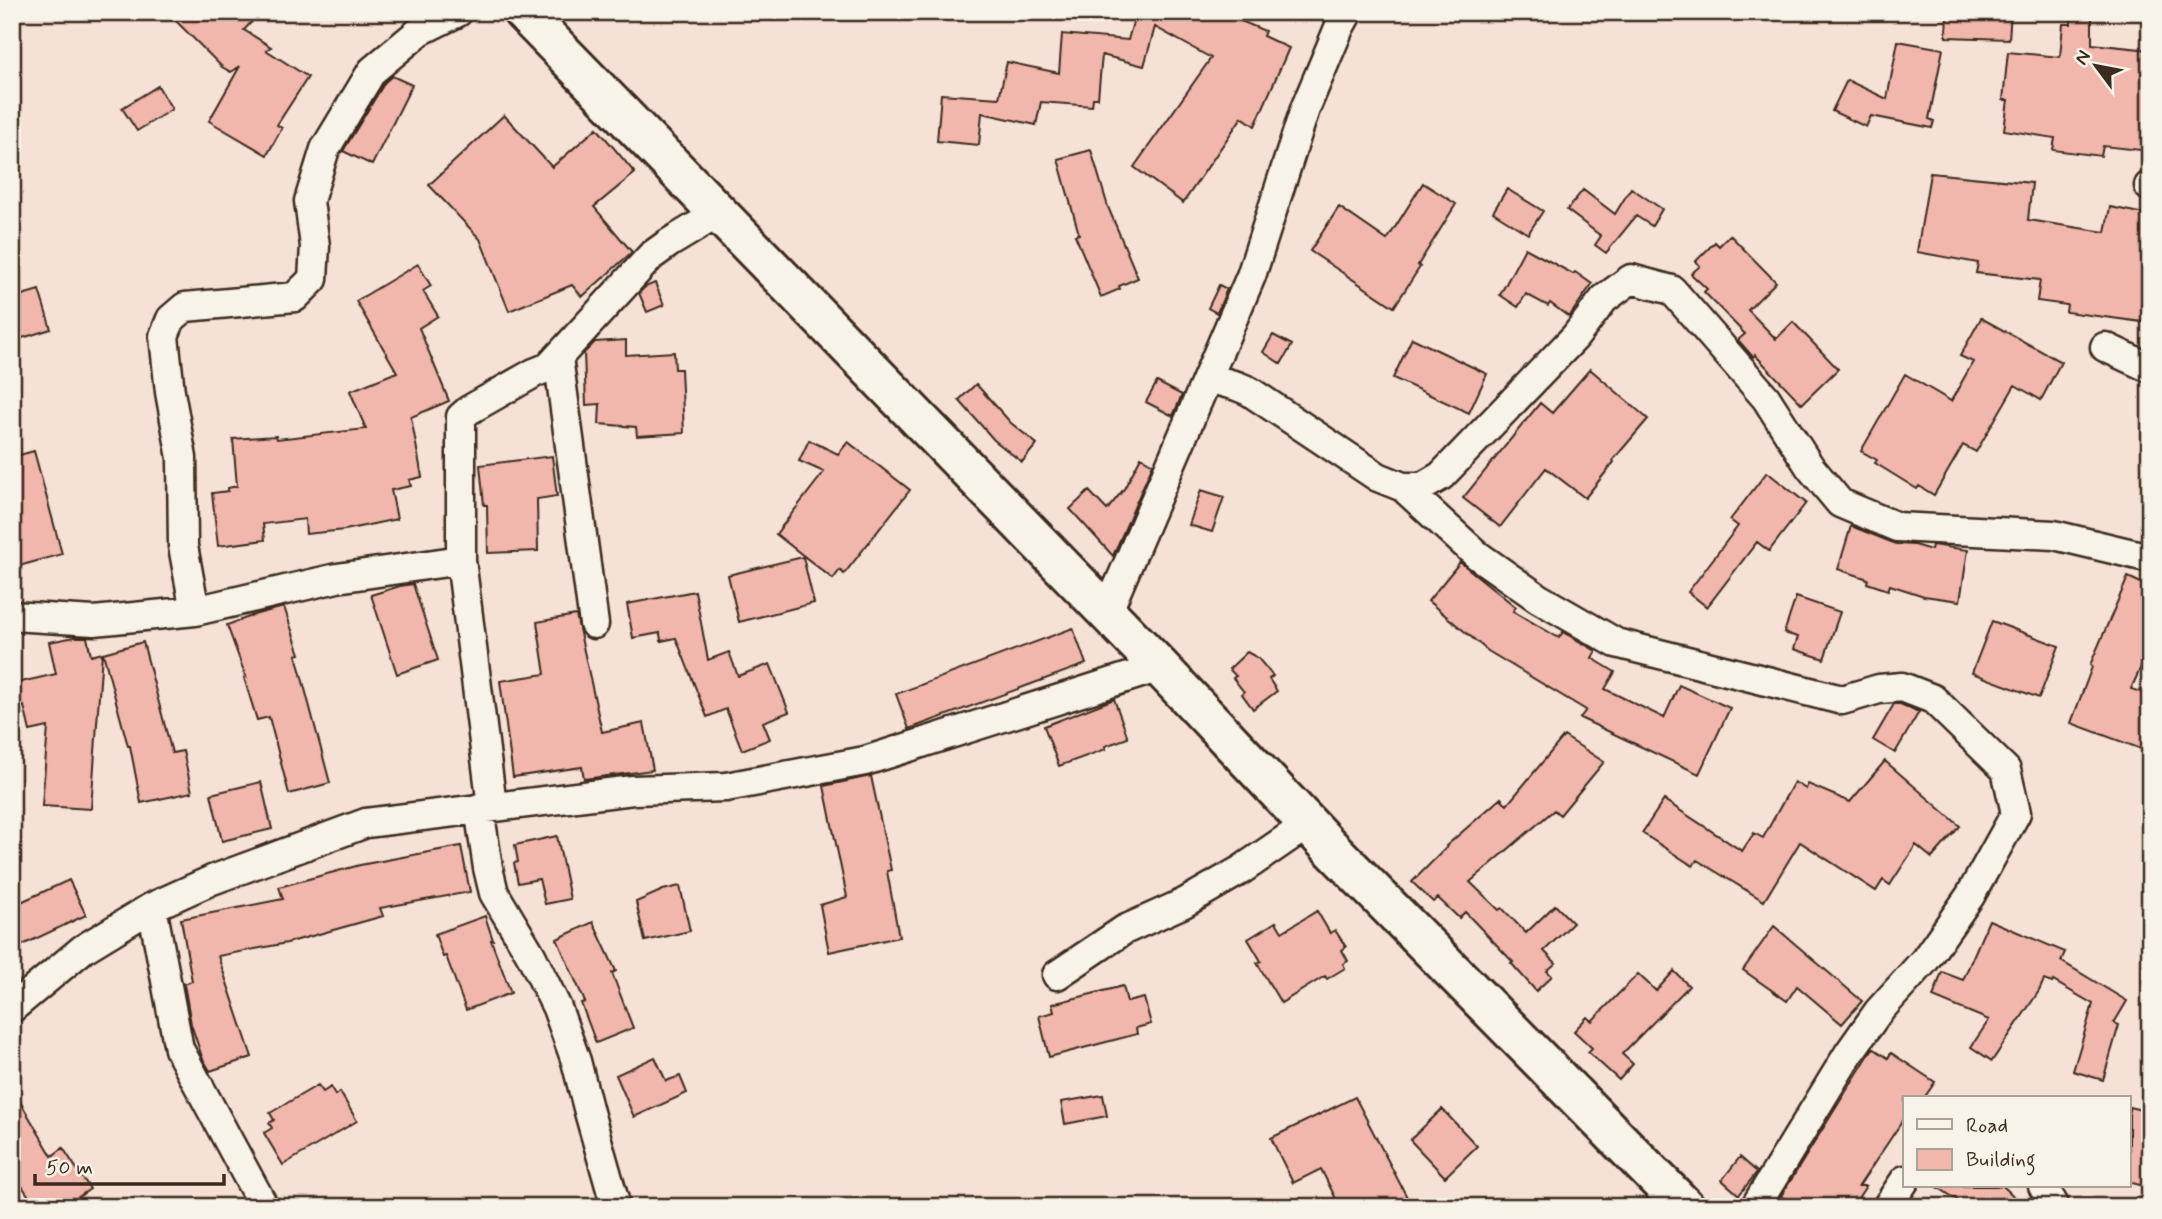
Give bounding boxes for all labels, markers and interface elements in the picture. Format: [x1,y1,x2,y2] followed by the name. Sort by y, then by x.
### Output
[2060,32,2130,102] north arrow
[2069,46,2097,70] text: N
[1903,1096,2130,1188] legend
[1966,1112,2008,1140] text: Road
[35,1142,224,1186] scale bar
[1966,1146,2036,1176] text: Building
[46,1154,93,1182] text: 50 m

